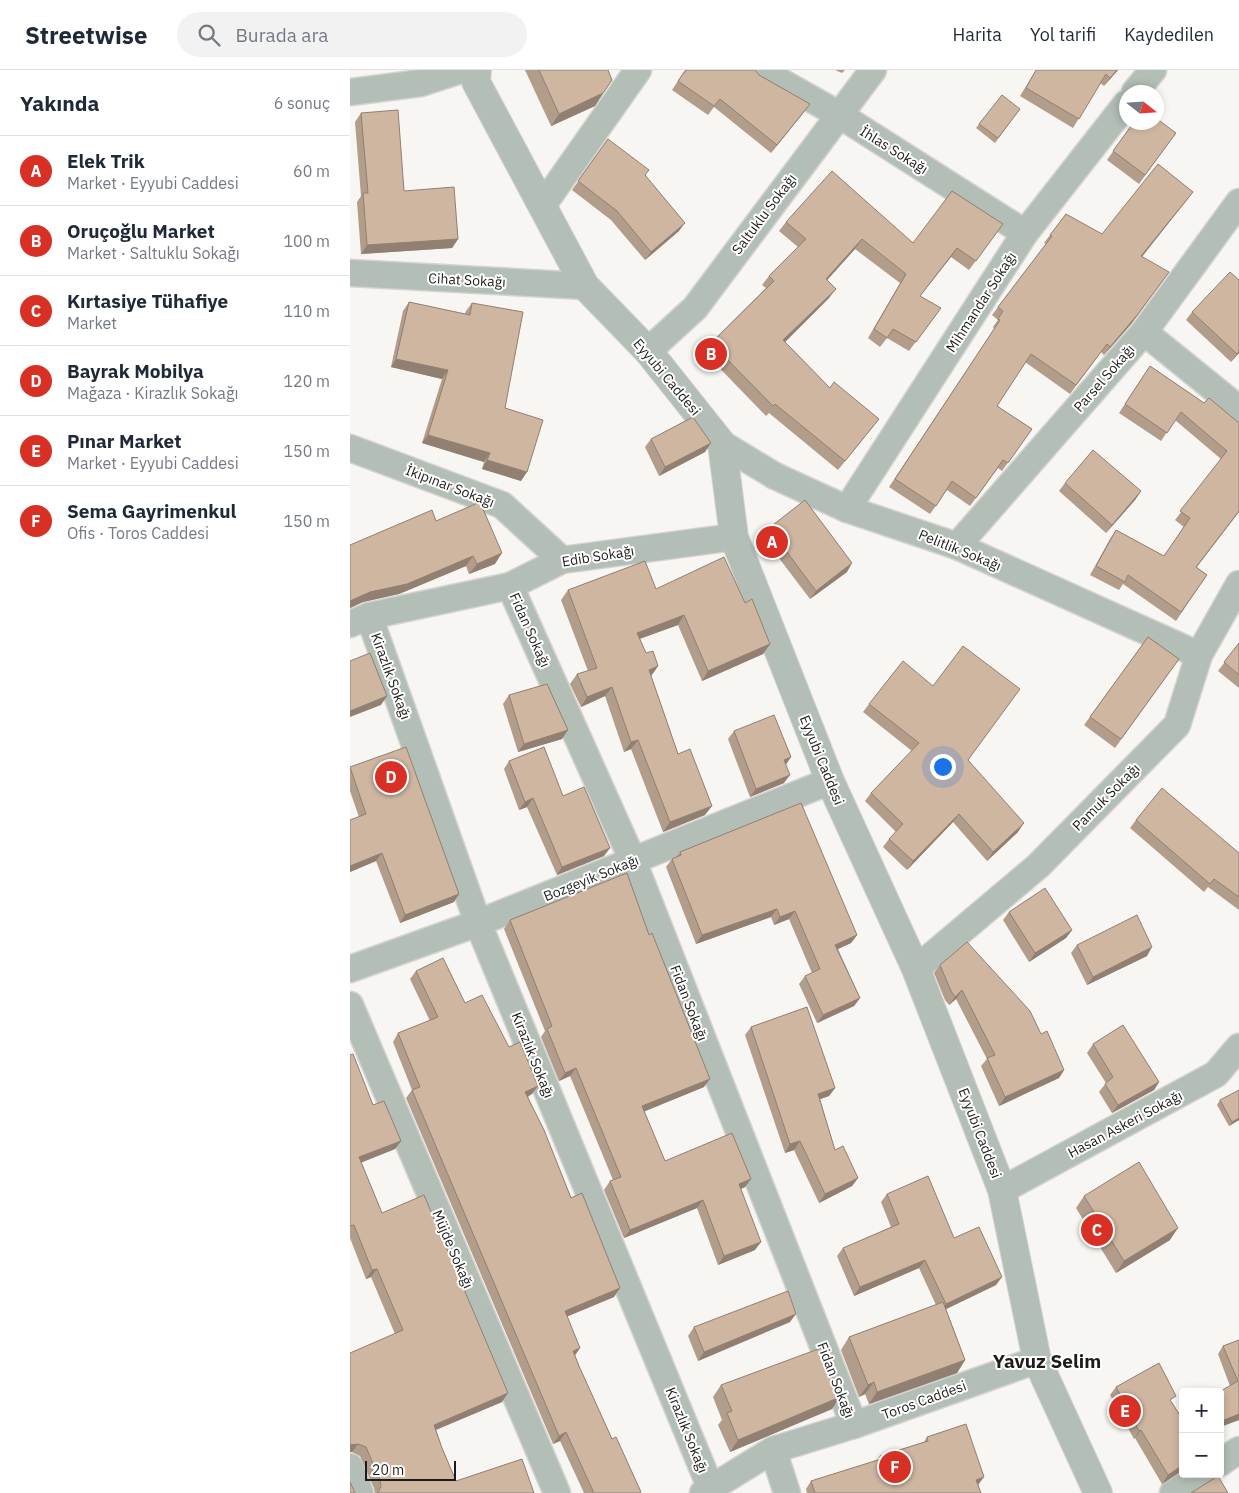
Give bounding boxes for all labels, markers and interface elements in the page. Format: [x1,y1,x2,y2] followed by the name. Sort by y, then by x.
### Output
[177,12,527,57] search box
[25,19,147,51] text: Streetwise
[195,21,223,49] icon: search
[235,23,329,47] text: Burada ara
[953,23,1002,46] text: Harita
[1030,23,1096,46] text: Yol tarifi
[1124,23,1214,46] text: Kaydedilen
[1119,85,1164,130] north arrow
[20,89,100,117] text: Yakında
[274,93,330,113] text: 6 sonuç
[857,122,931,178] street label: İhlas Sokağı
[67,149,145,173] text: Elek Trik
[31,161,41,181] text: A
[293,161,330,181] text: 60 m
[728,170,800,258] street label: Saltuklu Sokağı
[67,173,239,193] text: Market · Eyyubi Caddesi
[67,219,215,243] text: Oruçoğlu Market
[31,231,41,251] text: B
[283,231,330,251] text: 100 m
[67,243,240,263] text: Market · Saltuklu Sokağı
[942,248,1020,356] street label: Mihmandar Sokağı
[428,269,506,291] street label: Cihat Sokağı
[67,289,228,313] text: Kırtasiye Tühafiye
[31,301,41,321] text: C
[283,301,330,321] text: 110 m
[67,313,117,333] text: Market
[629,335,705,419] street label: Eyyubi Caddesi
[695,335,727,373] pin: B
[1070,340,1138,416] street label: Parsel Sokağı
[67,359,204,383] text: Bayrak Mobilya
[30,371,42,391] text: D
[283,371,330,391] text: 120 m
[67,383,238,403] text: Mağaza · Kirazlık Sokağı
[67,429,181,453] text: Pınar Market
[31,441,41,461] text: E
[283,441,330,461] text: 150 m
[67,453,239,473] text: Market · Eyyubi Caddesi
[403,461,497,511] street label: İkipınar Sokağı
[67,499,236,523] text: Sema Gayrimenkul
[31,511,41,531] text: F
[283,511,330,531] text: 150 m
[67,523,209,543] text: Ofis · Toros Caddesi
[756,523,788,561] pin: A
[916,525,1004,575] street label: Pelitlik Sokağı
[561,541,635,571] street label: Edib Sokağı
[506,590,554,670] street label: Fidan Sokağı
[367,630,415,722] street label: Kirazlık Sokağı
[796,712,848,808] street label: Eyyubi Caddesi
[930,754,956,780] your location
[375,758,407,796] pin: D
[1068,759,1144,835] street label: Pamuk Sokağı
[541,851,641,905] street label: Bozgeyik Sokağı
[666,962,712,1044] street label: Fidan Sokağı
[508,1009,558,1101] street label: Kirazlık Sokağı
[954,1085,1006,1181] street label: Eyyubi Caddesi
[1065,1086,1185,1162] street label: Hasan Askeri Sokağı
[428,1207,478,1291] street label: Müjde Sokağı
[1081,1211,1113,1249] pin: C
[813,1339,859,1421] street label: Fidan Sokağı
[993,1349,1101,1373] district label: Yavuz Selim
[879,1376,969,1424] street label: Toros Caddesi
[662,1384,712,1476] street label: Kirazlık Sokağı
[1179,1388,1224,1478] map controls
[1179,1388,1224,1433] button: +
[1109,1392,1141,1430] pin: E
[1179,1433,1224,1478] button: −
[879,1448,911,1486] pin: F
[365,1458,456,1481] scale bar
[372,1461,404,1479] text: 20 m

